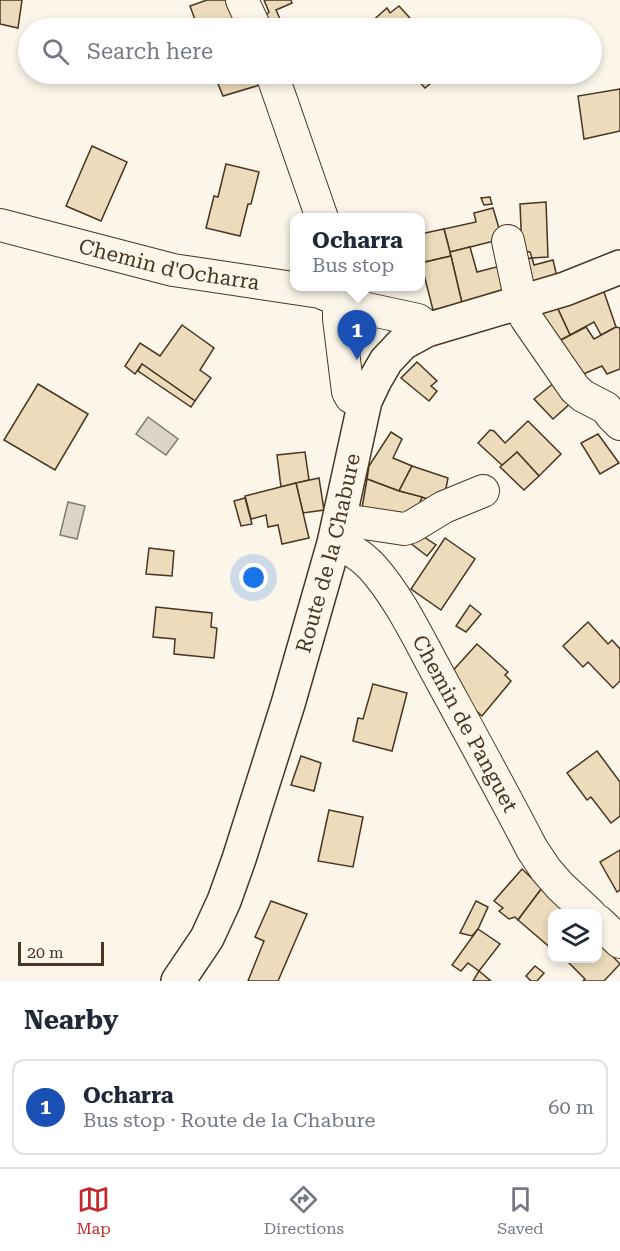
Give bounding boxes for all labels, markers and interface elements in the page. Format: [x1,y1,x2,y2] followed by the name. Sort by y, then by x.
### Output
[18,18,602,84] search box
[39,35,72,68] icon: search
[87,39,213,64] text: Search here
[290,213,425,291] popup
[312,228,403,253] text: Ocharra
[76,234,262,295] street label: Chemin d'Ocharra
[312,253,394,277] text: Bus stop
[338,310,376,360] pin: 1
[291,451,365,656] street label: Route de la Chabure
[239,563,268,592] your location
[407,631,523,816] street label: Chemin de Panguet
[548,909,602,963] map controls
[548,909,602,963] button: layers
[18,939,104,966] scale bar
[27,943,64,962] text: 20 m
[24,1005,118,1035] text: Nearby
[83,1083,174,1108] text: Ocharra
[40,1095,51,1119] text: 1
[548,1095,594,1119] text: 60 m
[83,1108,376,1132] text: Bus stop · Route de la Chabure
[76,1183,111,1238] tab: Map
[264,1183,344,1238] tab: Directions
[497,1183,544,1238] tab: Saved

